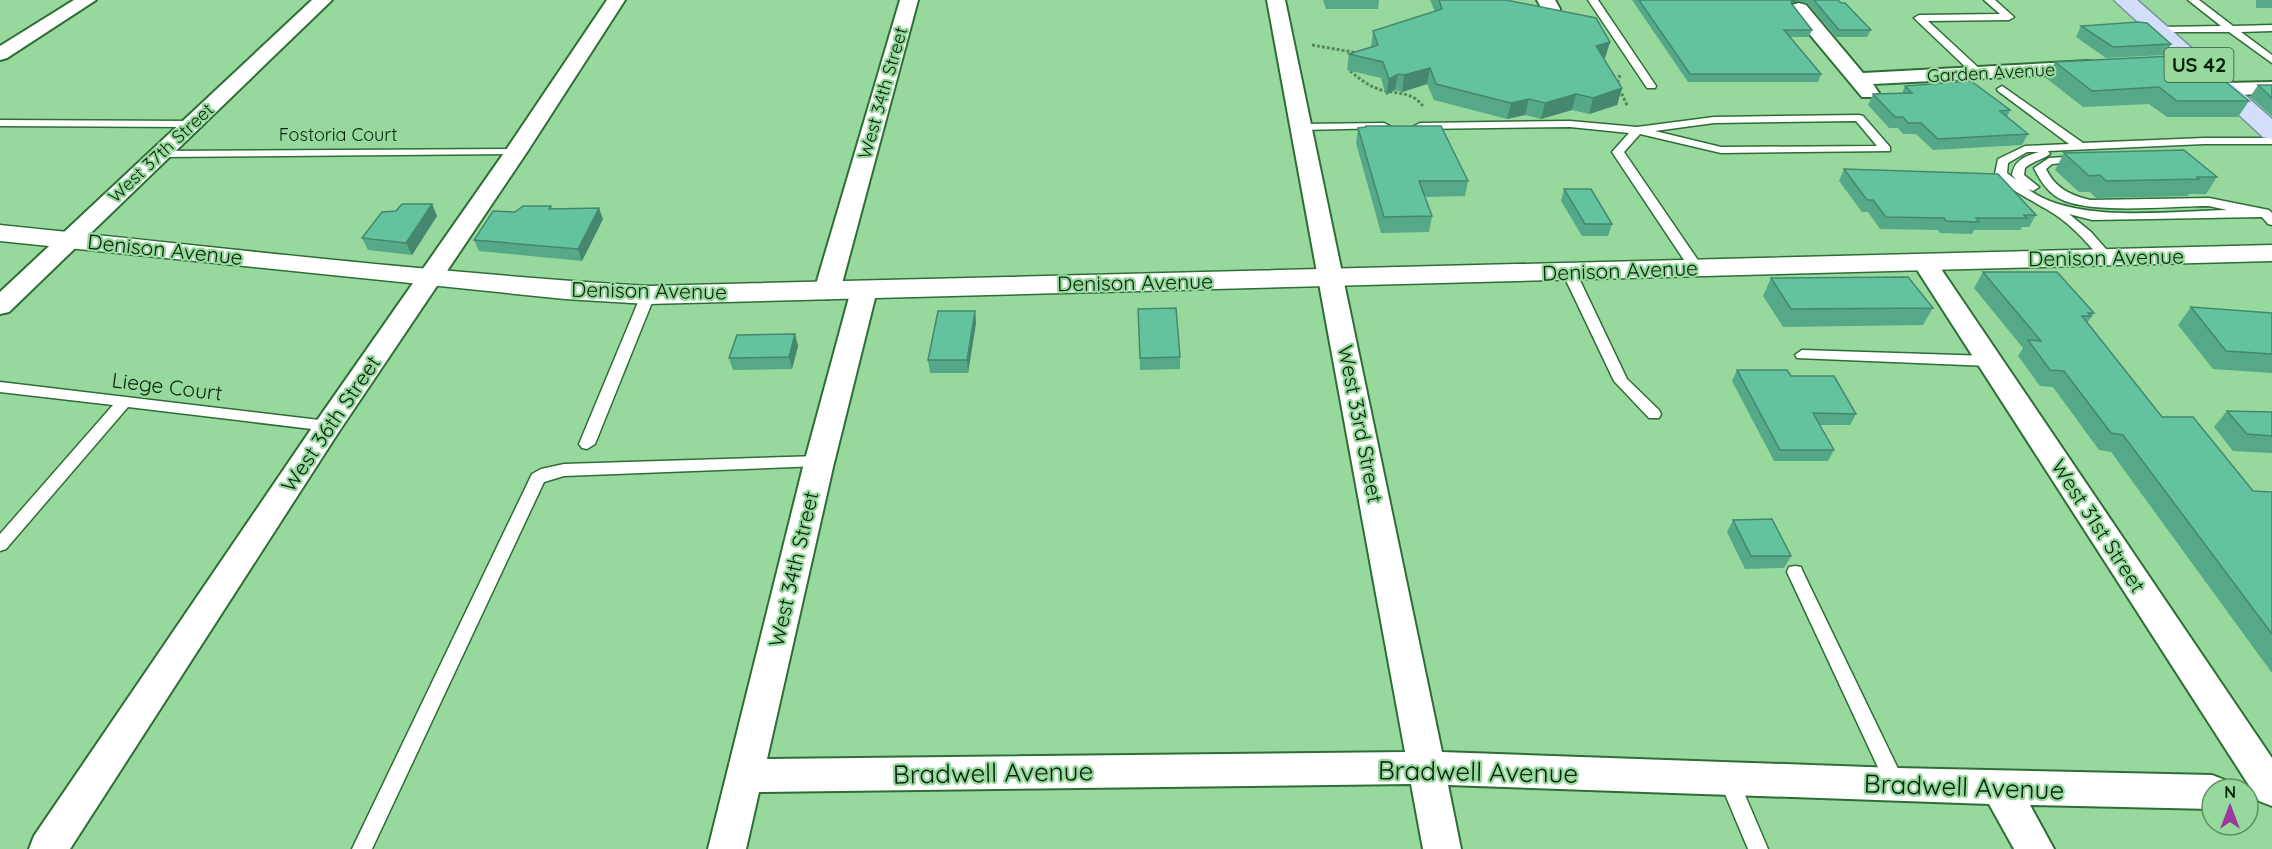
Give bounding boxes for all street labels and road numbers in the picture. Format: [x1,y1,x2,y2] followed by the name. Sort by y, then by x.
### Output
[853,24,912,161] street label: West 34th Street
[2164,48,2234,82] road number: US 42
[1926,58,2056,87] street label: Garden Avenue
[103,98,218,207] street label: West 37th Street
[279,123,397,146] street label: Fostoria Court
[86,228,244,270] street label: Denison Avenue
[2028,243,2184,271] street label: Denison Avenue
[1542,254,1698,286] street label: Denison Avenue
[1057,268,1213,296] street label: Denison Avenue
[571,276,727,304] street label: Denison Avenue
[1333,343,1389,505] street label: West 33rd Street
[275,350,385,497] street label: West 36th Street
[110,366,224,406] street label: Liege Court
[2046,454,2152,597] street label: West 31st Street
[762,488,824,649] street label: West 34th Street
[1378,753,1578,790] street label: Bradwell Avenue
[893,754,1093,791] street label: Bradwell Avenue
[1863,767,2065,806] street label: Bradwell Avenue

